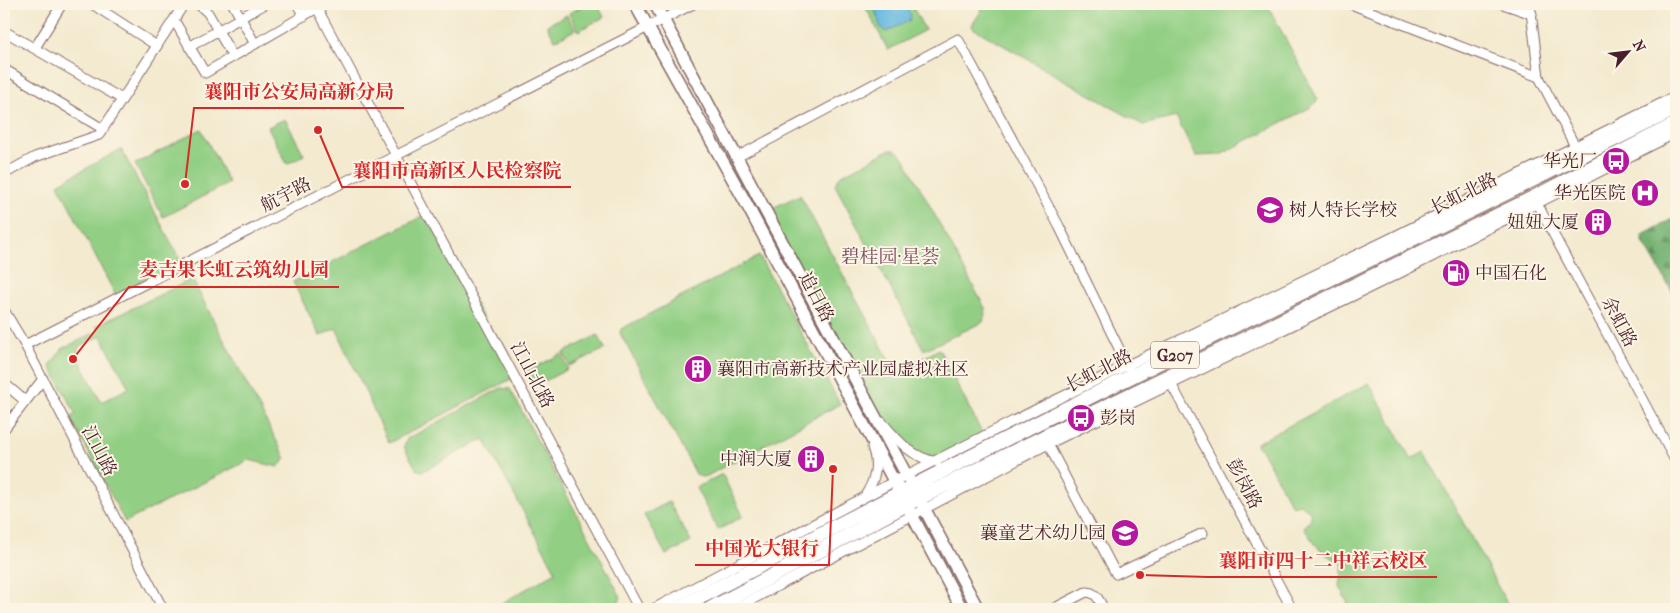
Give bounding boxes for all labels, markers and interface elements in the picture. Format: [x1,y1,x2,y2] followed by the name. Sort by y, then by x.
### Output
[1602,28,1652,78] north arrow
[1629,37,1649,55] text: N
[194,74,404,108] callout: 襄阳市公安局高新分局
[204,81,394,103] text: 襄阳市公安局高新分局
[1601,146,1631,176] bus stop icon: 华光厂
[1543,151,1597,172] place label: 华光厂
[342,153,571,187] callout: 襄阳市高新区人民检察院
[352,160,562,182] text: 襄阳市高新区人民检察院
[1427,169,1501,219] street label: 长虹北路
[257,173,315,217] street label: 航宇路
[1630,178,1660,208] hospital icon: 华光医院
[1554,183,1626,204] place label: 华光医院
[1255,195,1285,225] school or university icon: 树人特长学校
[1289,200,1397,221] place label: 树人特长学校
[1583,207,1613,237] building icon: 妞妞大厦
[1507,212,1579,233] place label: 妞妞大厦
[841,246,939,268] district label: 碧桂园·星荟
[129,253,339,287] callout: 麦吉果长虹云筑幼儿园
[1441,258,1471,288] fuel station icon: 中国石化
[139,259,329,281] text: 麦吉果长虹云筑幼儿园
[1475,263,1547,284] place label: 中国石化
[794,268,838,326] street label: 追日路
[1597,293,1641,351] street label: 余虹路
[506,338,558,412] street label: 江山北路
[1151,342,1199,368] road number: G207
[1062,345,1136,397] street label: 长虹北路
[683,354,713,384] building icon: 襄阳市高新技术产业园虚拟社区
[717,359,969,380] place label: 襄阳市高新技术产业园虚拟社区
[1066,403,1096,433] bus stop icon: 彭岗
[1100,408,1136,429] place label: 彭岗
[77,422,121,480] street label: 江山路
[796,444,826,474] building icon: 中润大厦
[720,449,792,470] place label: 中润大厦
[1222,455,1266,513] street label: 彭岗路
[1110,518,1140,548] school or university icon: 襄童艺术幼儿园
[980,523,1106,544] place label: 襄童艺术幼儿园
[695,531,829,565] callout: 中国光大银行
[705,538,819,560] text: 中国光大银行
[1208,543,1437,577] callout: 襄阳市四十二中祥云校区
[1218,550,1428,572] text: 襄阳市四十二中祥云校区

